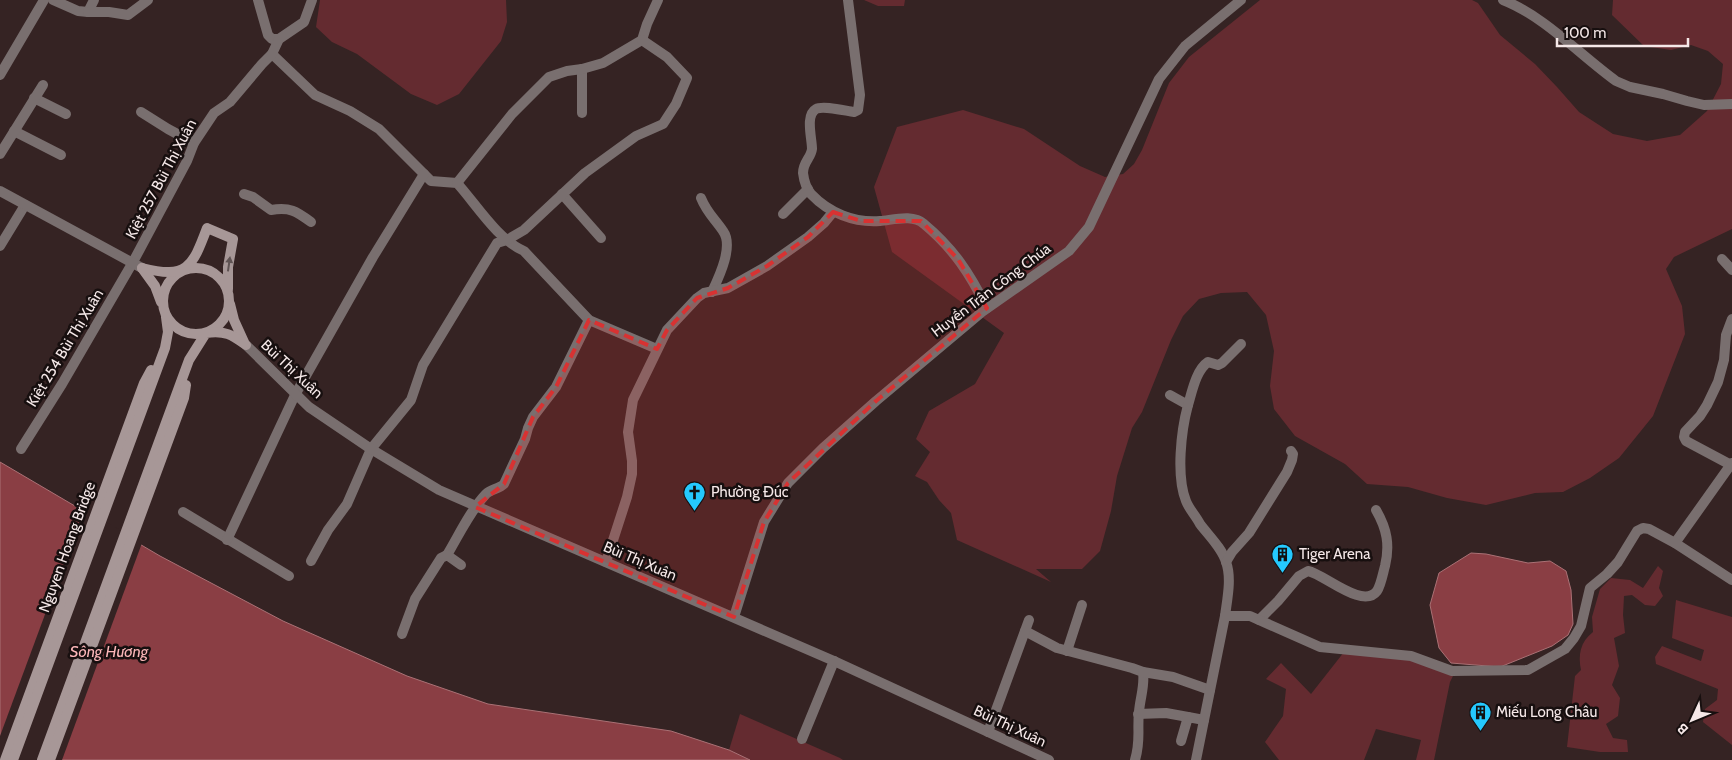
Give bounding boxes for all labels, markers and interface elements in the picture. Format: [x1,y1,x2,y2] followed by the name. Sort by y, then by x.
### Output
[1557,15,1688,47] scale bar
[1564,24,1606,42] text: 100 m
[122,116,200,242] street label: Kiệt 257 Bùi Thị Xuân
[928,239,1055,341] street label: Huyền Trân Công Chúa
[225,256,233,272] one-way arrow
[23,286,107,410] street label: Kiệt 254 Bùi Thị Xuân
[257,336,327,402] street label: Bùi Thị Xuân
[35,479,99,615] street label: Nguyen Hoang Bridge
[683,480,707,511] church icon: Phường Đúc
[711,483,789,501] place label: Phường Đúc
[601,538,679,584] street label: Bùi Thị Xuân
[1271,542,1295,573] building icon: Tiger Arena
[1299,545,1371,563] place label: Tiger Arena
[70,642,149,661] water label: Sông Hương
[1667,695,1717,745] north arrow
[1468,700,1492,731] building icon: Miếu Long Châu
[971,701,1049,751] street label: Bùi Thị Xuân
[1496,703,1597,721] place label: Miếu Long Châu
[1673,719,1692,738] text: B

